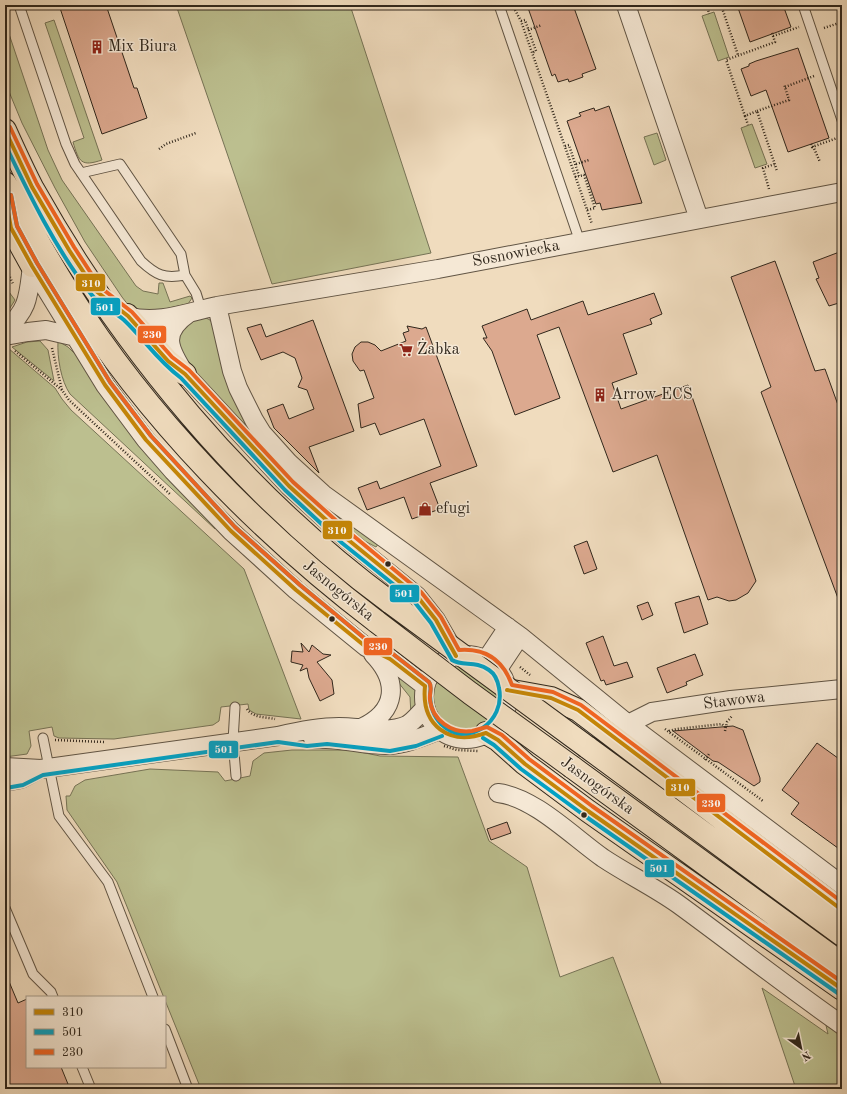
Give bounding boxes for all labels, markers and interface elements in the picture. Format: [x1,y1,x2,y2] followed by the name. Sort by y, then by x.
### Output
[89,39,105,55] building icon: Mix Biura
[108,39,177,55] place label: Mix Biura
[471,238,561,270] street label: Sosnowiecka
[75,273,106,292] line badge: 310
[81,279,101,290] text: 310
[90,297,121,316] line badge: 501
[95,303,115,314] text: 501
[137,325,167,344] line badge: 230
[142,330,162,341] text: 230
[417,338,460,358] place label: Żabka
[398,342,414,358] supermarket icon: Żabka
[592,387,608,403] building icon: Arrow ECS
[611,387,693,403] place label: Arrow ECS
[417,501,433,517] shop icon: efugi
[436,501,470,517] place label: efugi
[322,520,353,540] line badge: 310
[327,526,347,537] text: 310
[299,558,377,624] street label: Jasnogórska
[383,559,393,569] unlabelled marker
[389,584,420,603] line badge: 501
[394,589,414,600] text: 501
[327,614,337,624] unlabelled marker
[363,637,393,656] line badge: 230
[368,642,388,653] text: 230
[702,689,766,713] street label: Stawowa
[208,740,239,759] line badge: 501
[214,745,234,756] text: 501
[557,754,637,818] street label: Jasnogórska
[665,778,696,797] line badge: 310
[670,783,690,794] text: 310
[696,793,726,813] line badge: 230
[701,799,721,810] text: 230
[579,810,589,820] unlabelled marker
[644,859,675,878] line badge: 501
[649,864,669,875] text: 501
[26,996,166,1068] legend
[62,1007,83,1019] text: 310
[62,1026,83,1039] text: 501
[781,1028,821,1068] north arrow
[62,1047,83,1059] text: 230
[799,1048,812,1062] text: N

